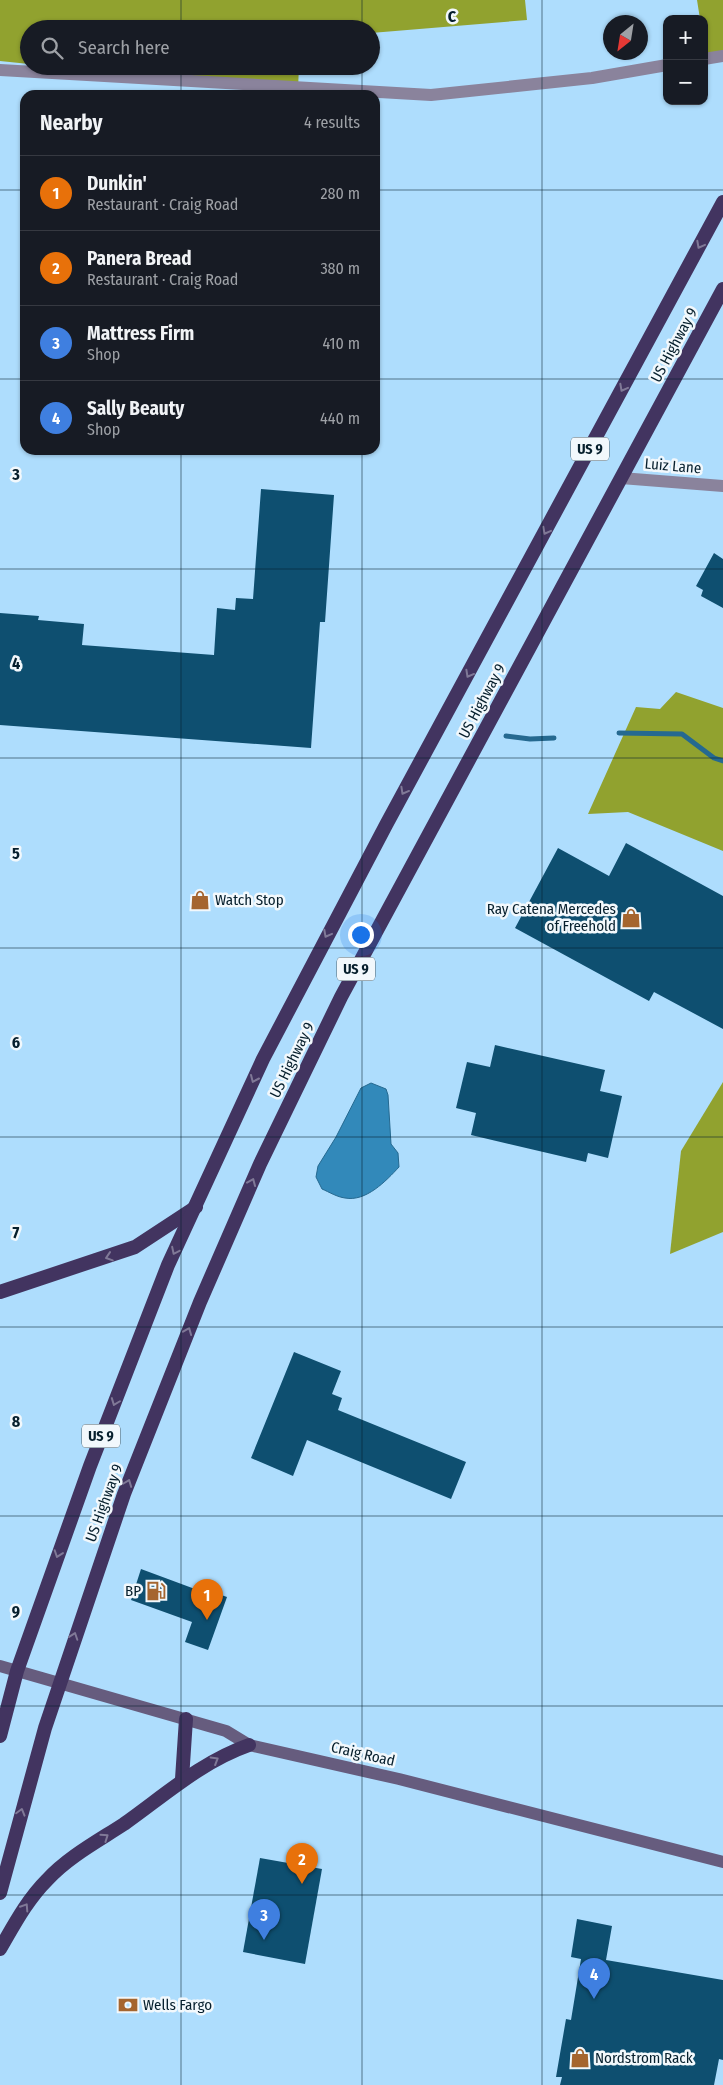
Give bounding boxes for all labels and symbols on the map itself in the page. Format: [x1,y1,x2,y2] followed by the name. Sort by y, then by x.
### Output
[448,7,457,26] text: C
[603,15,648,60] north arrow
[696,239,706,248] one-way arrow
[647,305,701,385] street label: US Highway 9
[619,382,629,391] one-way arrow
[571,438,609,460] road number: US 9
[644,455,702,477] street label: Luiz Lane
[11,465,20,484] text: 3
[542,526,552,535] one-way arrow
[12,654,20,673] text: 4
[455,661,509,741] street label: US Highway 9
[465,669,475,678] one-way arrow
[401,786,411,795] one-way arrow
[12,844,20,863] text: 5
[189,889,211,911] shop icon: Watch Stop
[215,891,284,909] place label: Watch Stop
[487,900,616,935] place label: Ray Catena Mercedes of Freehold
[620,907,642,929] shop icon: Ray Catena Mercedes of Freehold
[348,922,374,948] your location
[323,929,333,938] one-way arrow
[337,958,375,981] road number: US 9
[266,1019,318,1101] street label: US Highway 9
[12,1033,20,1052] text: 6
[249,1074,260,1083] one-way arrow
[246,1178,256,1187] one-way arrow
[13,1223,20,1242] text: 7
[171,1246,181,1255] one-way arrow
[105,1251,114,1261] one-way arrow
[183,1328,193,1336] one-way arrow
[110,1397,120,1405] one-way arrow
[12,1412,21,1431] text: 8
[82,1424,120,1448] road number: US 9
[82,1462,126,1544] street label: US Highway 9
[123,1479,133,1487] one-way arrow
[54,1549,64,1558] one-way arrow
[191,1579,223,1620] pin: 1
[145,1580,167,1602] fuel station icon: BP
[125,1582,141,1600] place label: BP
[12,1602,20,1621] text: 9
[69,1632,79,1641] one-way arrow
[329,1738,397,1770] street label: Craig Road
[209,1756,218,1766] one-way arrow
[15,1808,25,1816] one-way arrow
[99,1834,109,1843] one-way arrow
[286,1843,318,1884] pin: 2
[248,1899,280,1940] pin: 3
[19,1904,28,1913] one-way arrow
[578,1958,610,1999] pin: 4
[117,1994,139,2016] bank icon: Wells Fargo
[143,1996,212,2014] place label: Wells Fargo
[569,2047,591,2069] shop icon: Nordstrom Rack
[595,2049,693,2067] place label: Nordstrom Rack

